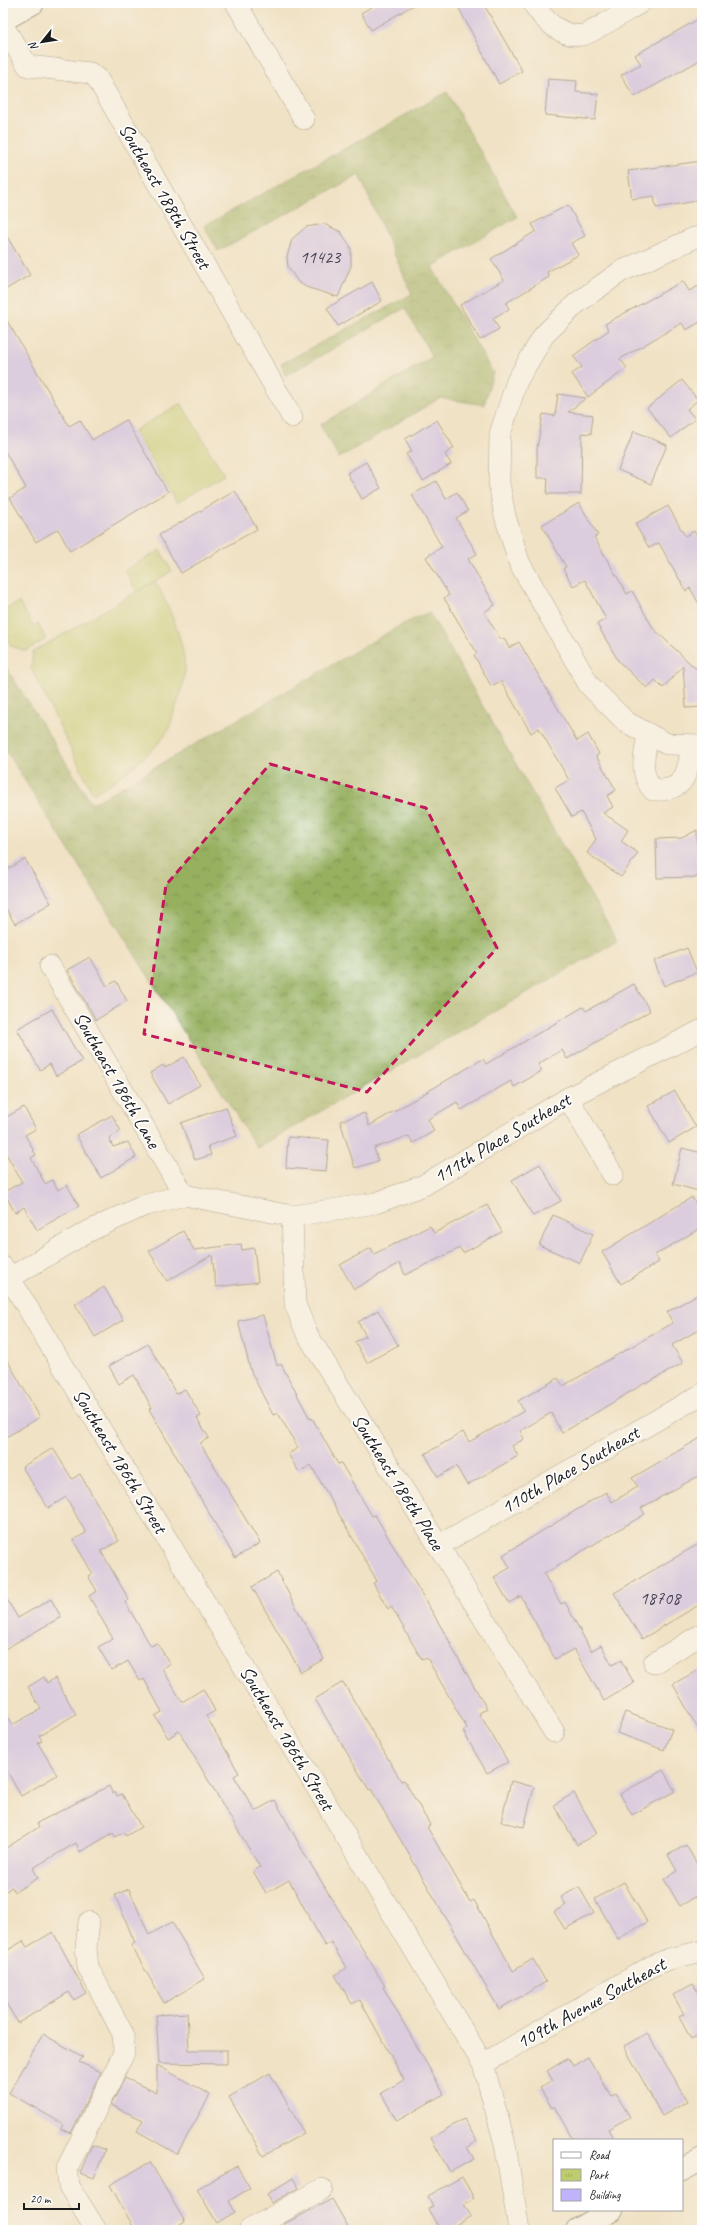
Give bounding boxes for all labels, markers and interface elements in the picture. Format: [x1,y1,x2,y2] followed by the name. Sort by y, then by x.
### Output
[22,22,62,62] north arrow
[24,39,41,53] text: N
[113,119,218,275] street label: Southeast 188th Street
[300,246,342,268] house number: 11423
[68,1007,167,1154] street label: Southeast 186th Lane
[429,1086,577,1189] street label: 111th Place Southeast
[67,1384,174,1540] street label: Southeast 186th Street
[346,1409,451,1556] street label: Southeast 186th Place
[496,1419,646,1520] street label: 110th Place Southeast
[640,1587,682,1609] house number: 18708
[234,1661,341,1817] street label: Southeast 186th Street
[512,1950,672,2054] street label: 109th Avenue Southeast
[553,2139,683,2211] legend
[589,2147,611,2163] text: Road
[589,2167,610,2183] text: Park
[24,2185,79,2211] scale bar
[589,2187,621,2203] text: Building
[30,2191,52,2207] text: 20 m

